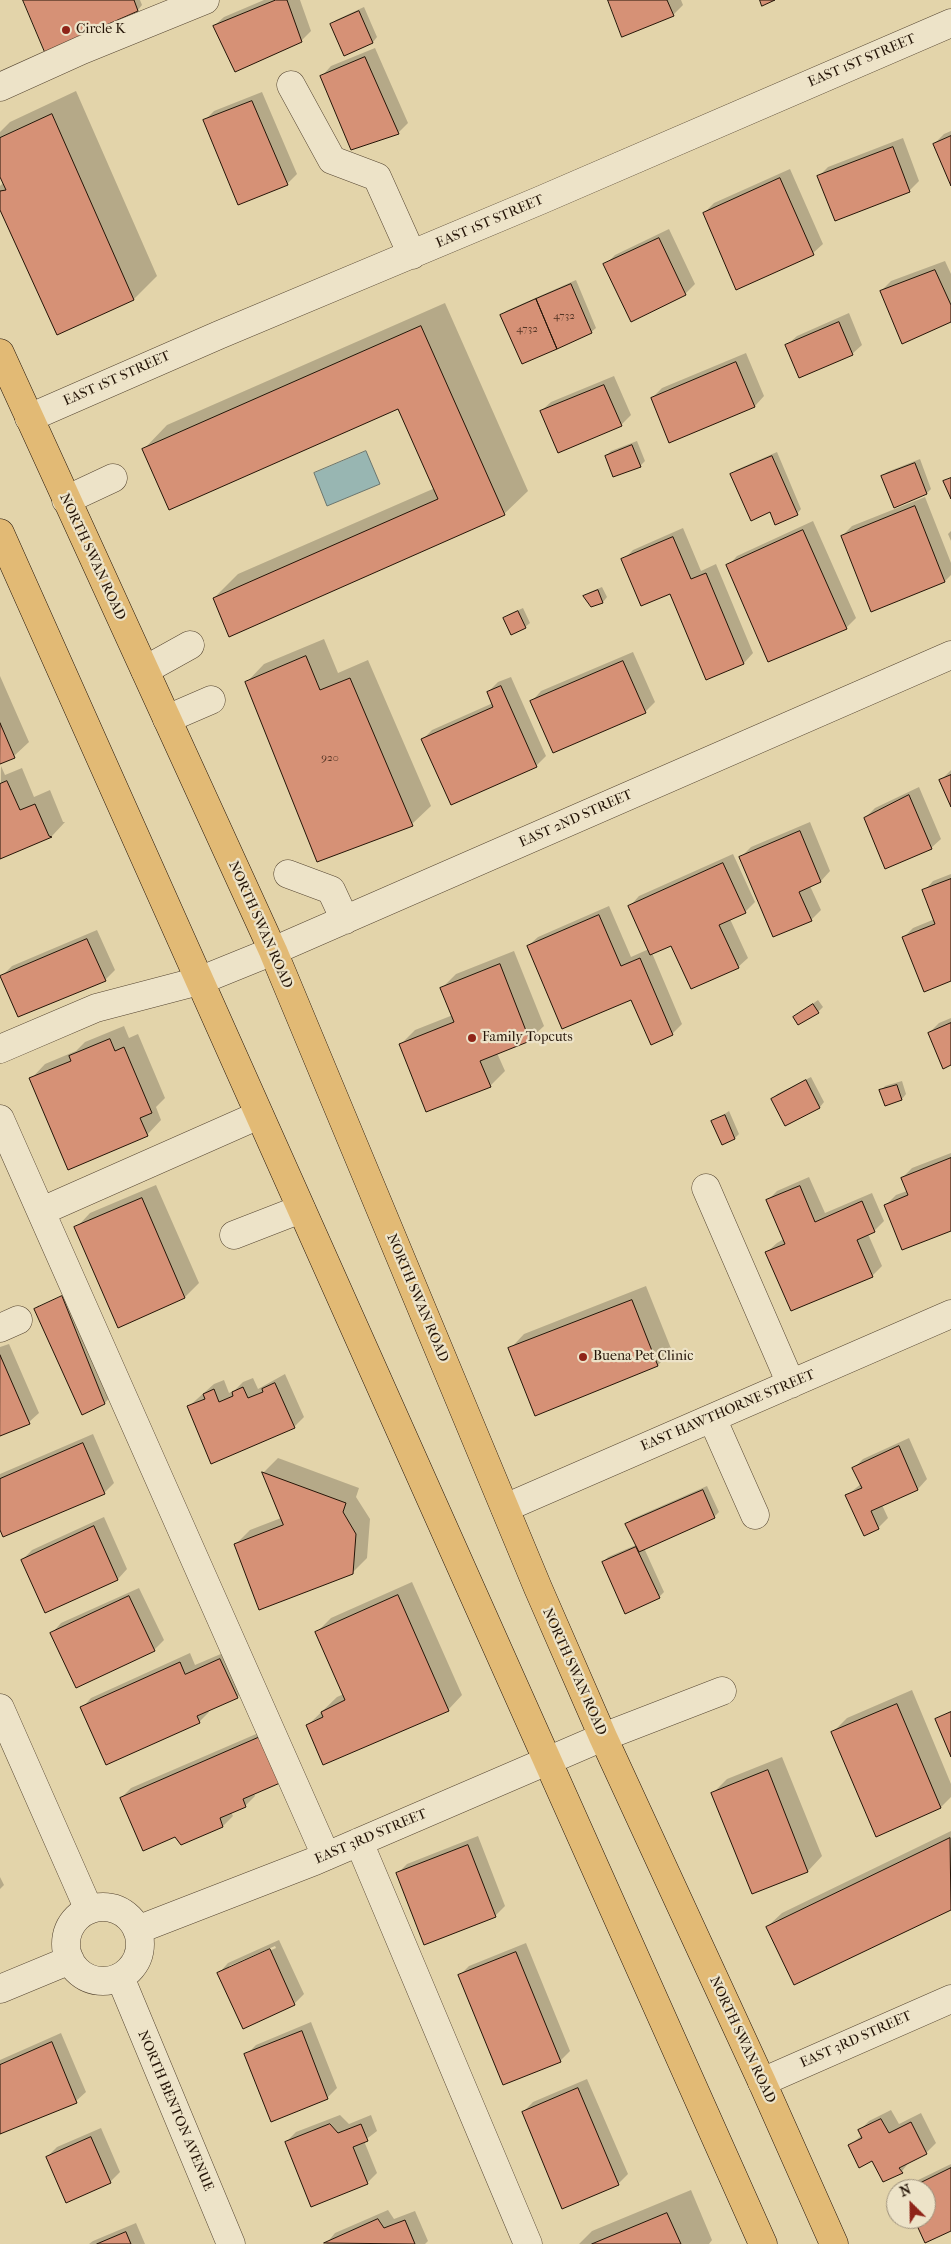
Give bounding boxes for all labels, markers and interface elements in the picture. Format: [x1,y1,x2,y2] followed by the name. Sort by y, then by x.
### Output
[76,22,125,38] place label: Circle K
[60,24,72,36] marker: Circle K
[806,31,918,91] street label: EAST 1ST STREET
[434,192,546,252] street label: EAST 1ST STREET
[553,309,575,323] house number: 4732
[516,322,538,336] house number: 4732
[61,348,173,410] street label: EAST 1ST STREET
[55,491,129,623] street label: NORTH SWAN ROAD
[321,751,339,765] house number: 920
[517,786,635,852] street label: EAST 2ND STREET
[224,859,296,991] street label: NORTH SWAN ROAD
[482,1030,573,1046] place label: Family Topcuts
[466,1032,478,1044] marker: Family Topcuts
[382,1231,452,1365] street label: NORTH SWAN ROAD
[593,1349,693,1365] place label: Buena Pet Clinic
[577,1351,589,1363] marker: Buena Pet Clinic
[638,1367,818,1455] street label: EAST HAWTHORNE STREET
[538,1606,610,1738] street label: NORTH SWAN ROAD
[312,1806,430,1868] street label: EAST 3RD STREET
[705,1974,779,2106] street label: NORTH SWAN ROAD
[798,2008,914,2072] street label: EAST 3RD STREET
[134,2028,216,2194] street label: NORTH BENTON AVENUE
[886,2179,936,2229] north arrow
[897,2181,914,2201] text: N

